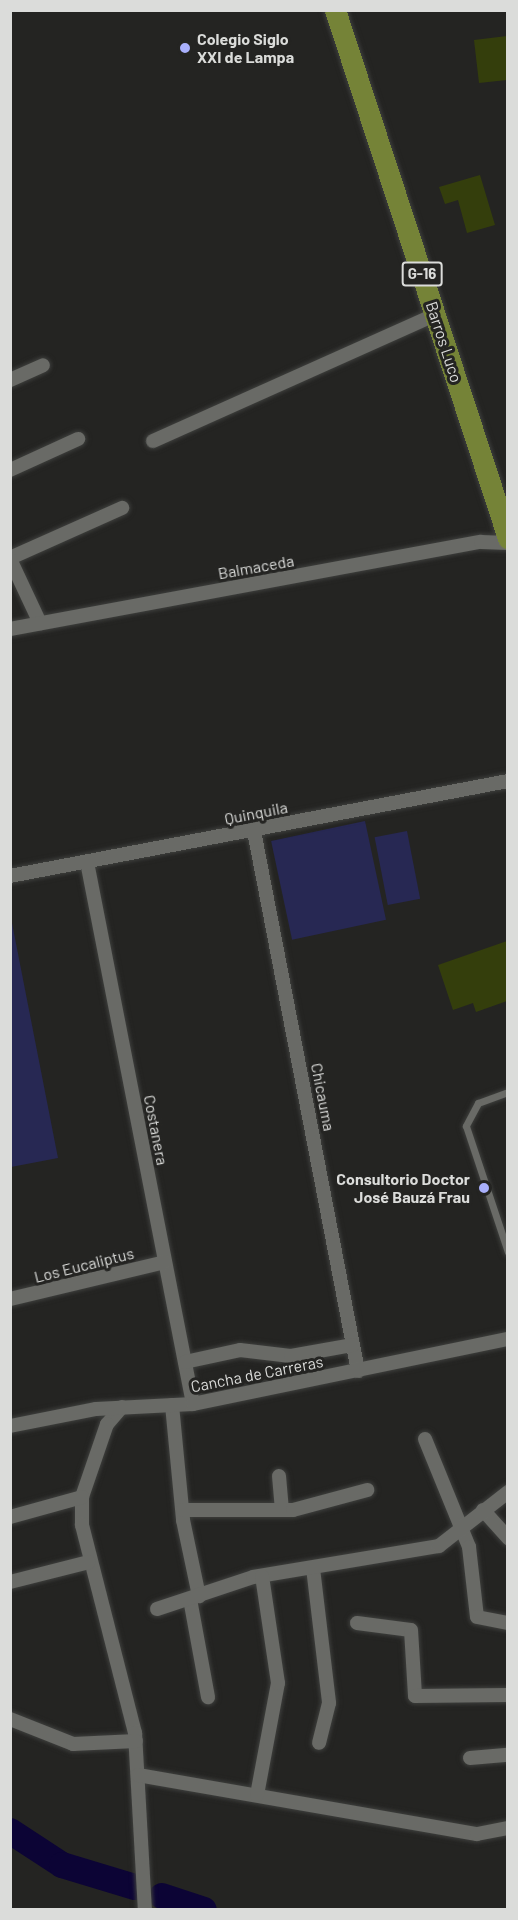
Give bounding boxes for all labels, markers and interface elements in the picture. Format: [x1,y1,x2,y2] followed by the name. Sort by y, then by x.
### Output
[197,29,294,67] place label: Colegio Siglo XXI de Lampa
[178,41,192,55] marker: Colegio Siglo XXI de Lampa
[401,262,443,286] road number: G-16
[422,299,466,385] street label: Barros Luco
[216,551,296,583] street label: Balmaceda
[223,797,289,829] street label: Quinquila
[307,1061,339,1133] street label: Chicauma
[140,1093,172,1167] street label: Costanera
[336,1169,470,1207] place label: Consultorio Doctor José Bauzá Frau
[475,1179,493,1197] marker: Consultorio Doctor José Bauzá Frau
[32,1243,136,1287] street label: Los Eucaliptus
[189,1352,325,1396] street label: Cancha de Carreras

